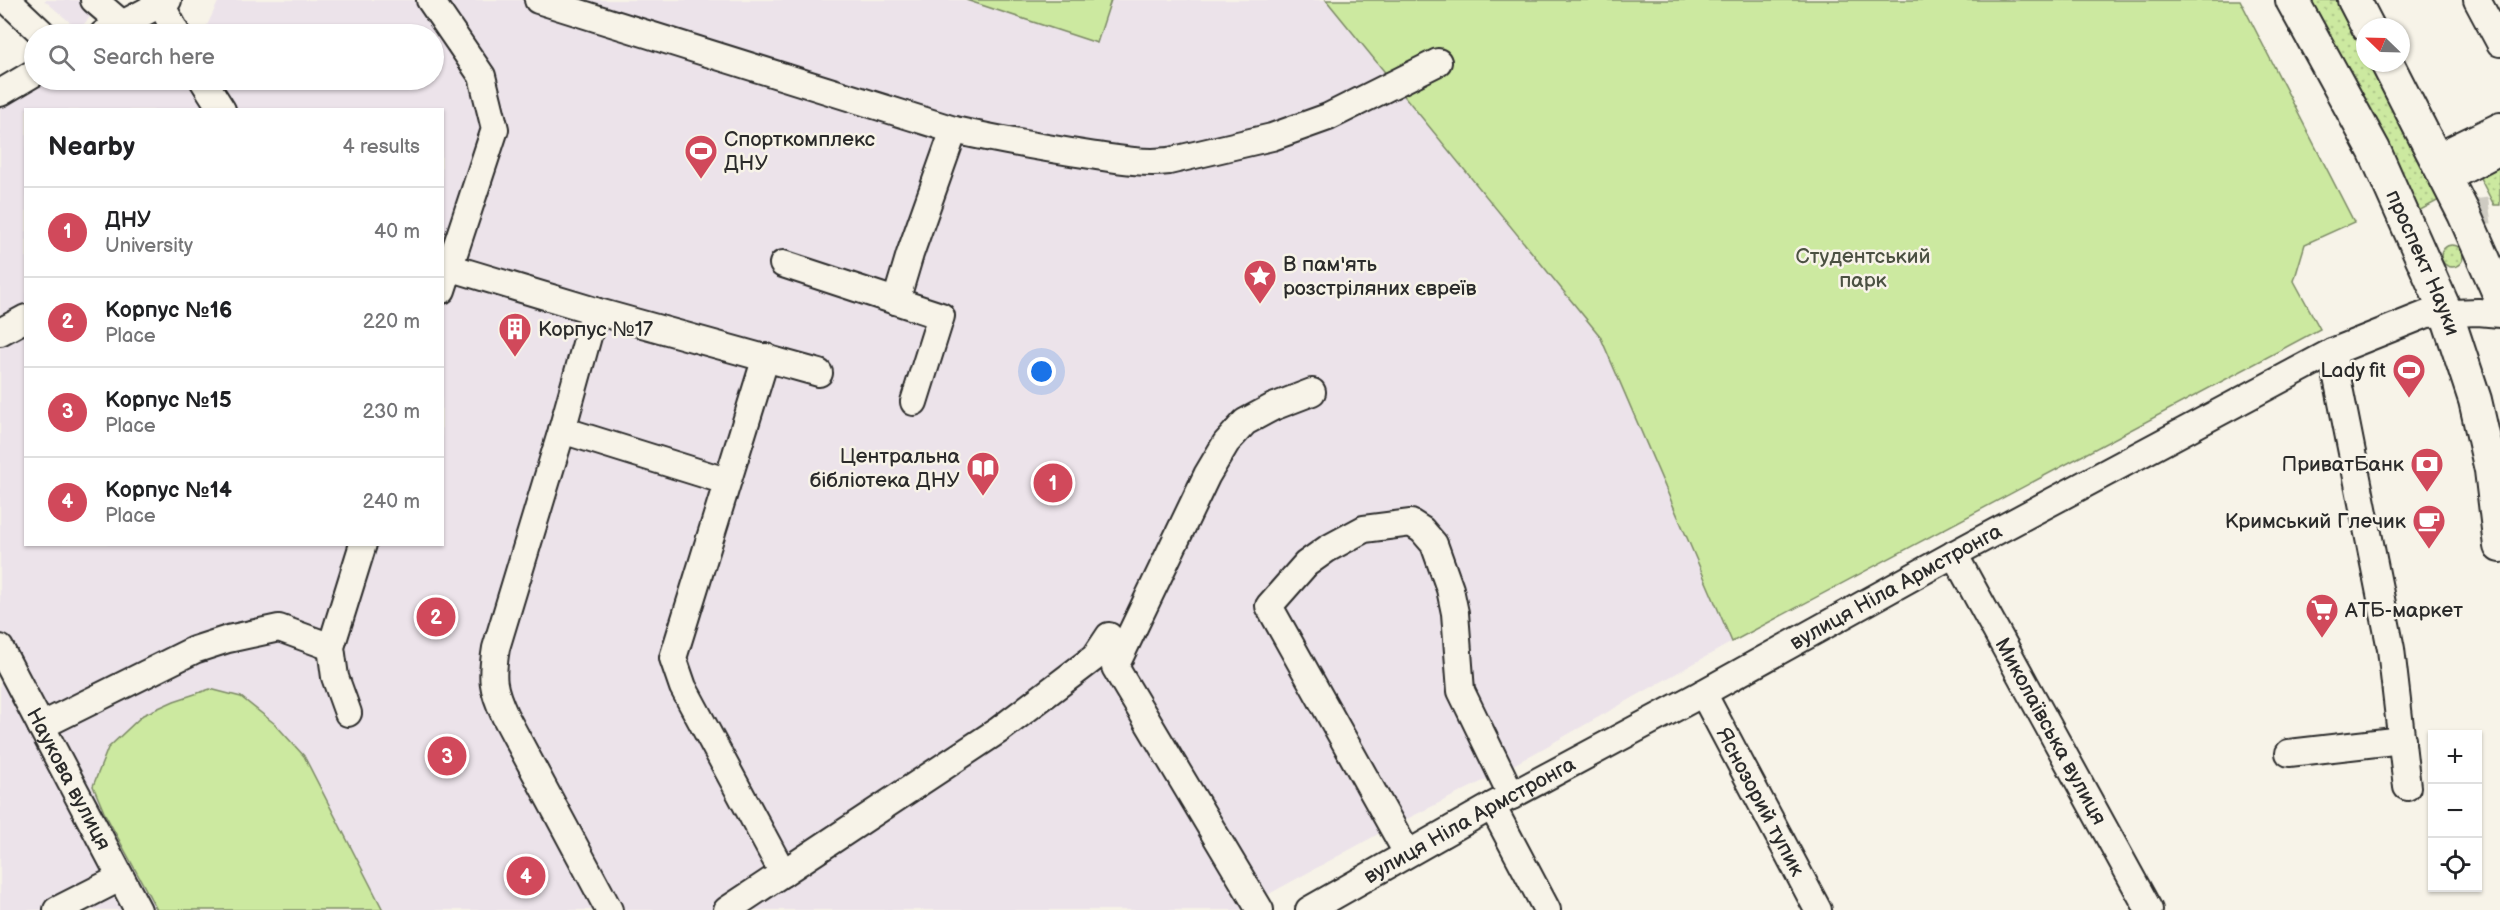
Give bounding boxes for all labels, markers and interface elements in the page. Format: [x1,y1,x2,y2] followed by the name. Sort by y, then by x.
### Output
[2356,18,2410,72] north arrow
[24,24,444,90] search box
[45,41,78,74] icon: search
[93,44,215,71] text: Search here
[724,127,875,176] place label: Спорткомплекс ДНУ
[48,132,135,163] text: Nearby
[683,133,719,180] sports icon: Спорткомплекс ДНУ
[342,135,420,159] text: 4 results
[2380,186,2465,339] street label: проспект Науки
[105,207,151,234] text: ДНУ
[63,220,72,244] text: 1
[374,220,420,244] text: 40 m
[105,234,193,258] text: University
[1796,244,1930,293] park label: Студентський парк
[1283,252,1477,301] place label: В пам'ять розстріляних євреїв
[1242,258,1278,305] place icon: В пам'ять розстріляних євреїв
[105,297,232,324] text: Корпус №16
[62,310,73,334] text: 2
[363,310,420,334] text: 220 m
[497,311,533,358] building icon: Корпус №17
[538,317,654,342] place label: Корпус №17
[105,324,156,348] text: Place
[2391,352,2427,399] sports icon: Lady fit
[1027,357,1056,386] your location
[2320,358,2387,383] place label: Lady fit
[105,387,232,414] text: Корпус №15
[62,400,73,424] text: 3
[363,400,420,424] text: 230 m
[105,414,156,438] text: Place
[810,444,961,493] place label: Центральна бібліотека ДНУ
[2409,446,2445,493] bank icon: ПриватБанк
[965,450,1001,497] library icon: Центральна бібліотека ДНУ
[2282,452,2404,477] place label: ПриватБанк
[1034,460,1072,506] pin: 1
[105,477,232,504] text: Корпус №14
[62,490,73,514] text: 4
[363,490,420,514] text: 240 m
[2411,503,2447,550] cafe icon: Кримський Глечик
[105,504,156,528] text: Place
[2225,509,2406,534] place label: Кримський Глечик
[1786,518,2007,655] street label: вулиця Ніла Армстронга
[2304,592,2340,639] supermarket icon: АТБ-маркет
[416,594,456,640] pin: 2
[2344,598,2463,623] place label: АТБ-маркет
[1989,634,2112,829] street label: Миколаївська вулиця
[21,704,116,854] street label: Наукова вулиця
[1711,723,1810,880] street label: Яснозорий тупик
[2428,730,2482,892] map controls
[2428,730,2482,784] button: +
[428,734,466,778] pin: 3
[1360,751,1580,889] street label: вулиця Ніла Армстронга
[2428,784,2482,838] button: −
[2428,838,2482,892] button: locate
[506,854,546,898] pin: 4

